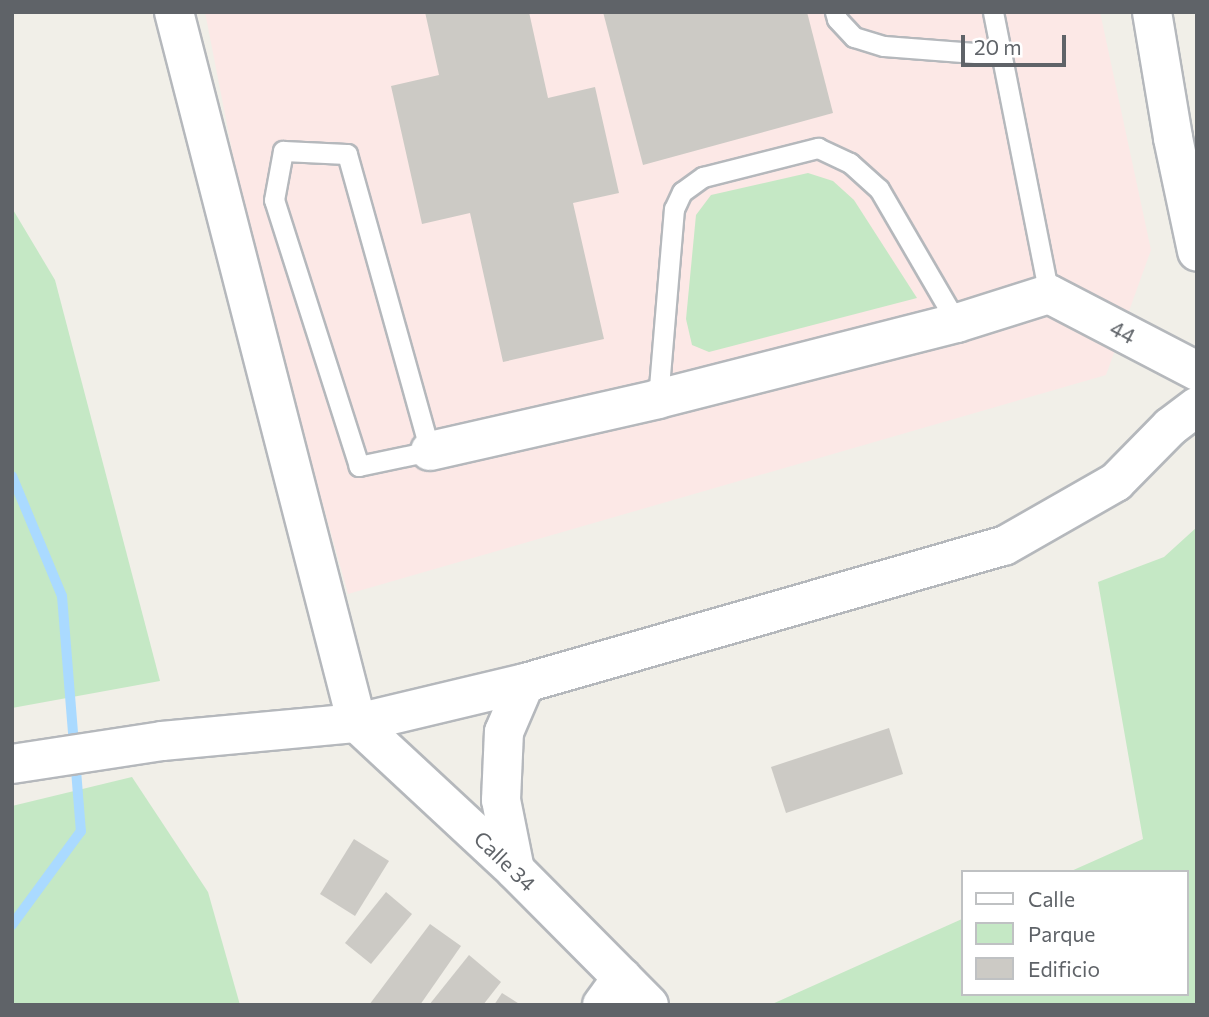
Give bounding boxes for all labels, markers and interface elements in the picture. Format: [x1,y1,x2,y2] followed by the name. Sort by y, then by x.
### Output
[964,21,1069,65] scale bar
[974,34,1022,59] text: 20 m
[1106,315,1140,349] street label: 44
[469,826,541,896] street label: Calle 34
[960,870,1188,996] legend
[1028,886,1075,911] text: Calle
[1028,921,1095,946] text: Parque
[1028,956,1100,981] text: Edificio

